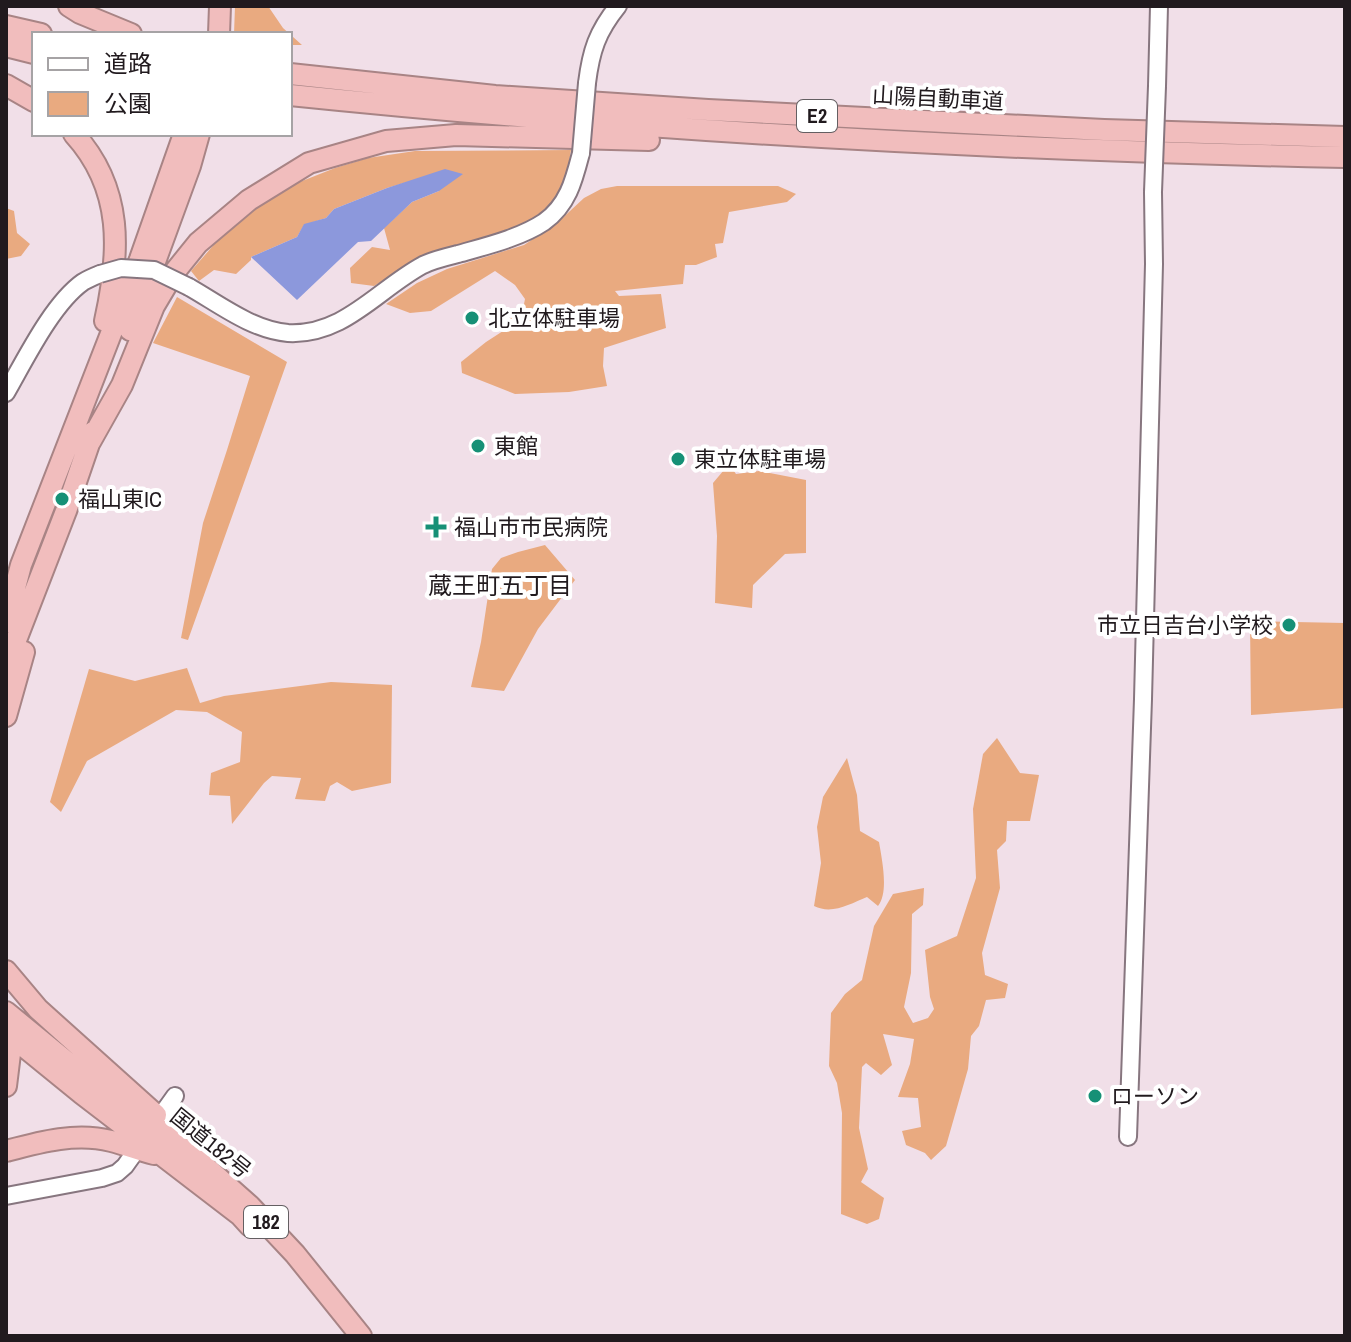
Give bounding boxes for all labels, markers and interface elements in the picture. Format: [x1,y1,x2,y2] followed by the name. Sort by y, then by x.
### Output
[32,32,292,136] legend
[104,47,152,79] text: 道路
[871,80,1005,116] street label: 山陽自動車道
[104,87,152,119] text: 公園
[797,100,837,132] road number: E2
[488,303,620,333] place label: 北立体駐車場
[463,309,481,327] marker: 北立体駐車場
[494,431,538,461] place label: 東館
[469,437,487,455] marker: 東館
[694,444,826,474] place label: 東立体駐車場
[669,450,687,468] marker: 東立体駐車場
[78,484,162,514] place label: 福山東IC
[53,490,71,508] marker: 福山東IC
[454,512,608,542] place label: 福山市市民病院
[425,516,447,538] marker: 福山市市民病院
[428,569,572,601] district label: 蔵王町五丁目
[1097,610,1273,640] place label: 市立日吉台小学校
[1280,616,1298,634] marker: 市立日吉台小学校
[1111,1081,1199,1111] place label: ローソン
[1086,1087,1104,1105] marker: ローソン
[164,1101,258,1185] street label: 国道182号
[244,1206,288,1238] road number: 182

